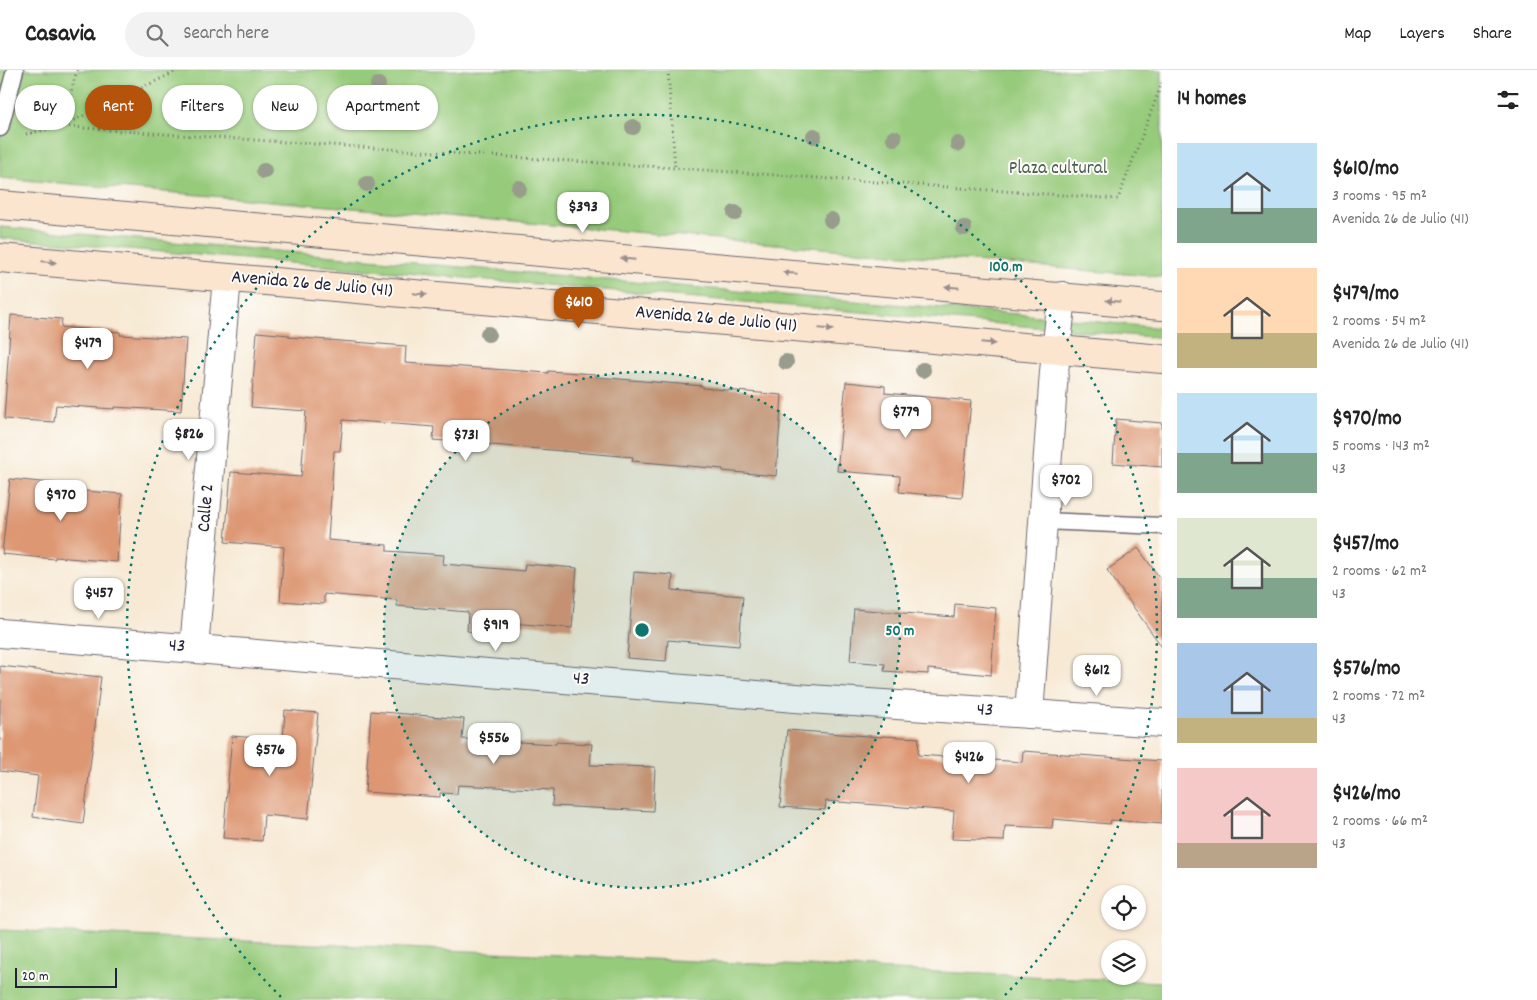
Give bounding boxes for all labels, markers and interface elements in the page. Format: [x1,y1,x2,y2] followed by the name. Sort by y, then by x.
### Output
[125,12,475,57] search box
[25,18,95,52] text: Casavia
[143,21,171,49] icon: search
[183,21,269,48] text: Search here
[1344,22,1371,47] text: Map
[1399,22,1445,47] text: Layers
[1473,22,1512,47] text: Share
[15,85,75,130] chip: Buy
[85,85,152,130] chip: Rent
[162,85,243,130] chip: Filters
[253,85,317,130] chip: New
[327,85,438,130] chip: Apartment
[1177,85,1247,115] text: 14 homes
[1494,86,1522,114] icon: filters
[1332,155,1399,185] text: $610/mo
[1009,156,1108,183] park label: Plaza cultural
[1217,163,1277,223] icon: home
[1332,185,1427,208] text: 3 rooms · 95 m²
[553,191,613,234] pin: $393
[568,196,598,219] text: $393
[1332,208,1469,231] text: Avenida 26 de Julio (41)
[619,255,635,263] one-way arrow
[989,257,1023,279] text: 100 m
[41,259,57,267] one-way arrow
[230,264,394,306] street label: Avenida 26 de Julio (41)
[781,269,797,277] one-way arrow
[1332,280,1399,310] text: $479/mo
[943,283,959,291] one-way arrow
[549,286,609,329] pin: $610
[1217,288,1277,348] icon: home
[412,291,428,299] one-way arrow
[565,291,593,314] text: $610
[1105,297,1121,305] one-way arrow
[634,299,798,341] street label: Avenida 26 de Julio (41)
[1332,310,1426,333] text: 2 rooms · 54 m²
[818,325,834,333] one-way arrow
[58,328,118,370] pin: $479
[74,332,102,355] text: $479
[1332,333,1469,356] text: Avenida 26 de Julio (41)
[980,339,996,347] one-way arrow
[876,396,936,439] pin: $779
[892,401,920,424] text: $779
[1332,405,1402,435] text: $970/mo
[1217,413,1277,473] icon: home
[159,418,219,461] pin: $826
[436,420,496,462] pin: $731
[174,423,204,446] text: $826
[454,424,478,447] text: $731
[1332,435,1430,458] text: 5 rooms · 143 m²
[1332,458,1346,481] text: 43
[1036,464,1096,507] pin: $702
[1051,469,1081,492] text: $702
[31,480,91,522] pin: $970
[191,483,223,533] street label: Calle 2
[46,484,76,507] text: $970
[1332,530,1399,560] text: $457/mo
[1217,538,1277,598] icon: home
[1332,560,1427,583] text: 2 rooms · 62 m²
[69,578,129,620] pin: $457
[85,582,113,605] text: $457
[1332,583,1346,606] text: 43
[466,610,526,652] pin: $919
[483,614,509,637] text: $919
[633,621,651,639] centre of rings
[886,621,914,643] text: 50 m
[168,633,186,661] street label: 43
[1067,654,1127,697] pin: $612
[1332,655,1400,685] text: $576/mo
[1084,659,1110,682] text: $612
[1217,663,1277,723] icon: home
[572,666,590,694] street label: 43
[1332,685,1425,708] text: 2 rooms · 72 m²
[976,697,994,725] street label: 43
[1332,708,1346,731] text: 43
[464,722,524,765] pin: $556
[479,727,509,750] text: $556
[240,734,300,777] pin: $576
[255,739,285,762] text: $576
[939,742,999,784] pin: $426
[954,746,984,769] text: $426
[1332,780,1401,810] text: $426/mo
[1217,788,1277,848] icon: home
[1332,810,1428,833] text: 2 rooms · 66 m²
[1332,833,1346,856] text: 43
[1101,885,1146,985] map controls
[1101,885,1146,930] button: locate
[1101,940,1146,985] button: layers
[15,965,118,988] scale bar
[22,967,49,987] text: 20 m

